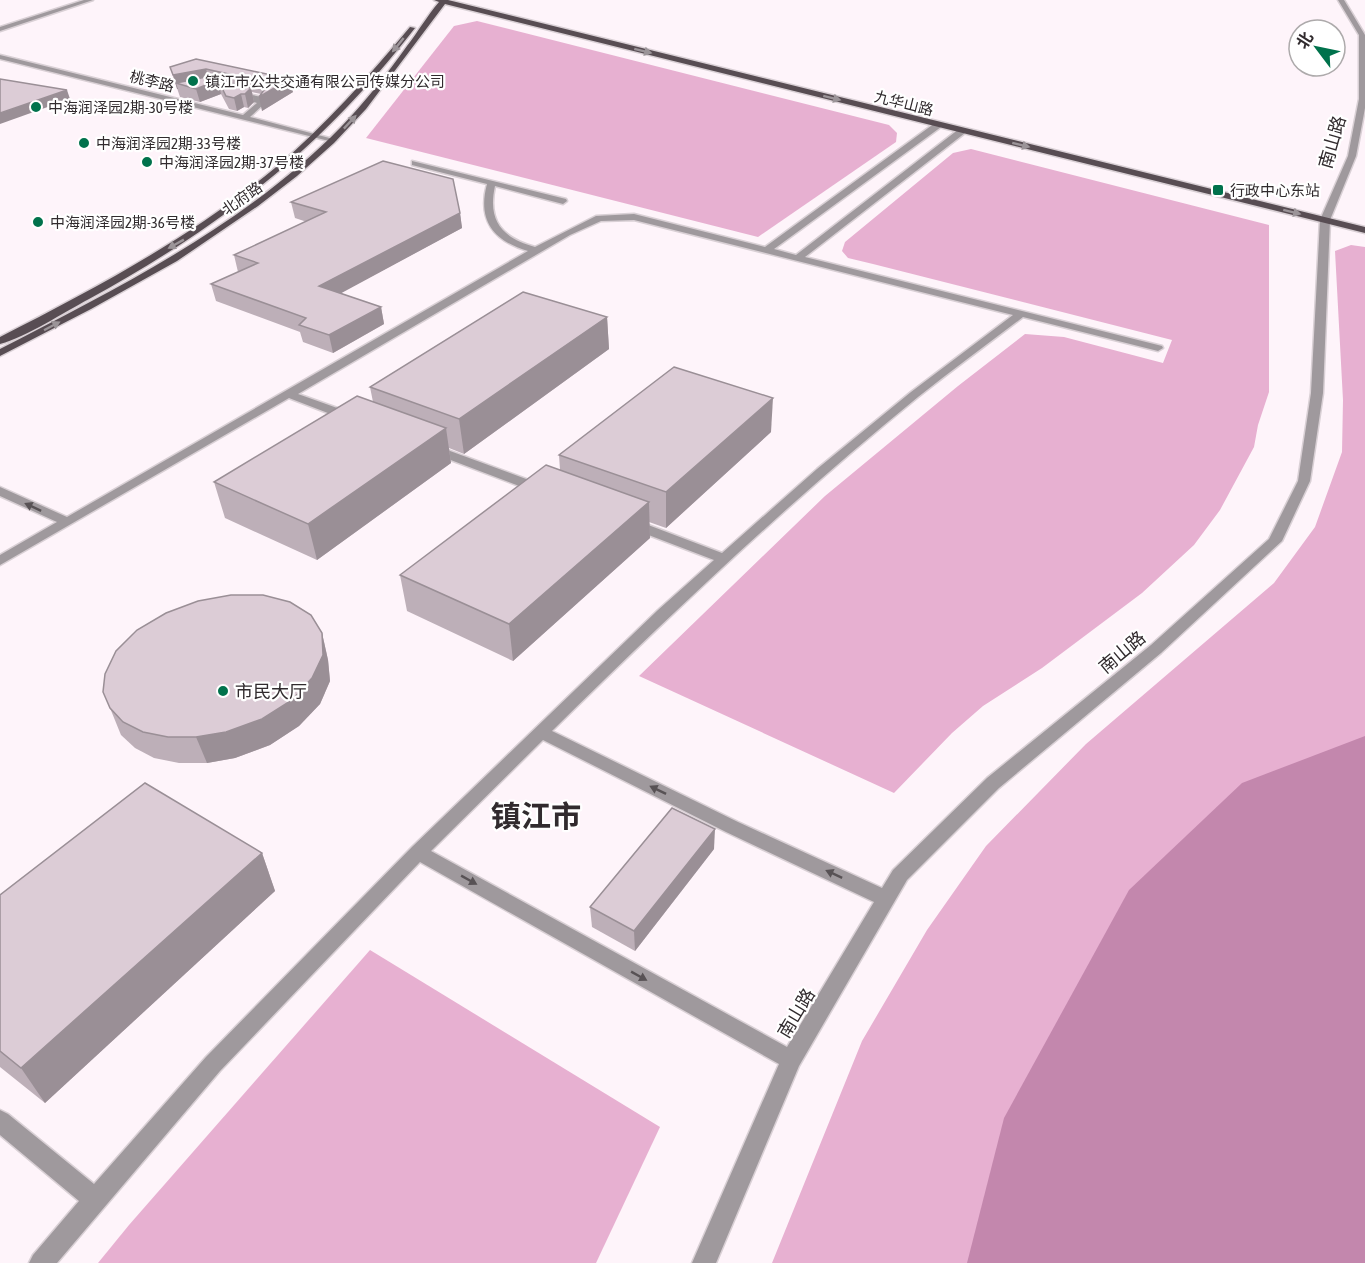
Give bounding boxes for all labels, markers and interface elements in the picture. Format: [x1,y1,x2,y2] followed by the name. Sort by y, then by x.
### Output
[1287,18,1347,78] north arrow
[1292,28,1316,52] text: 北
[391,37,404,53] one-way arrow
[634,47,652,56] one-way arrow
[128,67,176,95] street label: 桃李路
[205,73,445,90] place label: 镇江市公共交通有限公司传媒分公司
[186,74,200,88] marker: 镇江市公共交通有限公司传媒分公司
[873,87,935,119] street label: 九华山路
[823,94,841,104] one-way arrow
[48,99,193,116] place label: 中海润泽园2期-30号楼
[29,100,43,114] marker: 中海润泽园2期-30号楼
[1314,113,1350,171] street label: 南山路
[342,115,356,129] one-way arrow
[96,135,241,152] place label: 中海润泽园2期-33号楼
[77,136,91,150] marker: 中海润泽园2期-33号楼
[1012,141,1030,151] one-way arrow
[159,154,304,171] place label: 中海润泽园2期-37号楼
[140,155,154,169] marker: 中海润泽园2期-37号楼
[219,178,265,218] street label: 北府路
[1230,182,1320,199] place label: 行政中心东站
[1211,183,1225,197] marker: 行政中心东站
[1283,207,1301,217] one-way arrow
[50,214,195,231] place label: 中海润泽园2期-36号楼
[31,215,45,229] marker: 中海润泽园2期-36号楼
[167,239,184,249] one-way arrow
[44,321,61,331] one-way arrow
[25,502,42,511] one-way arrow
[1095,627,1149,677] street label: 南山路
[235,681,307,702] place label: 市民大厅
[216,684,230,698] marker: 市民大厅
[650,786,667,795] one-way arrow
[491,799,581,833] district label: 镇江市
[826,870,843,879] one-way arrow
[461,875,477,886] one-way arrow
[631,971,648,981] one-way arrow
[773,984,819,1042] street label: 南山路

